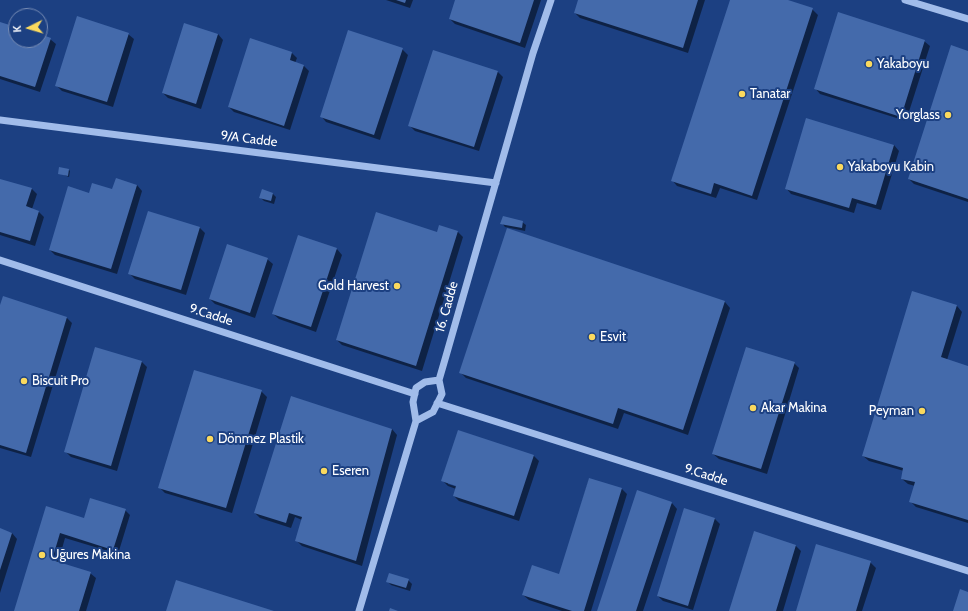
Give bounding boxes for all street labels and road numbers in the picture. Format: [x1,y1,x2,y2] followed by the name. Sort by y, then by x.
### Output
[220,128,278,150] street label: 9/A Cadde
[432,280,462,334] street label: 16. Cadde
[187,301,235,329] street label: 9.Cadde
[682,461,730,489] street label: 9.Cadde

